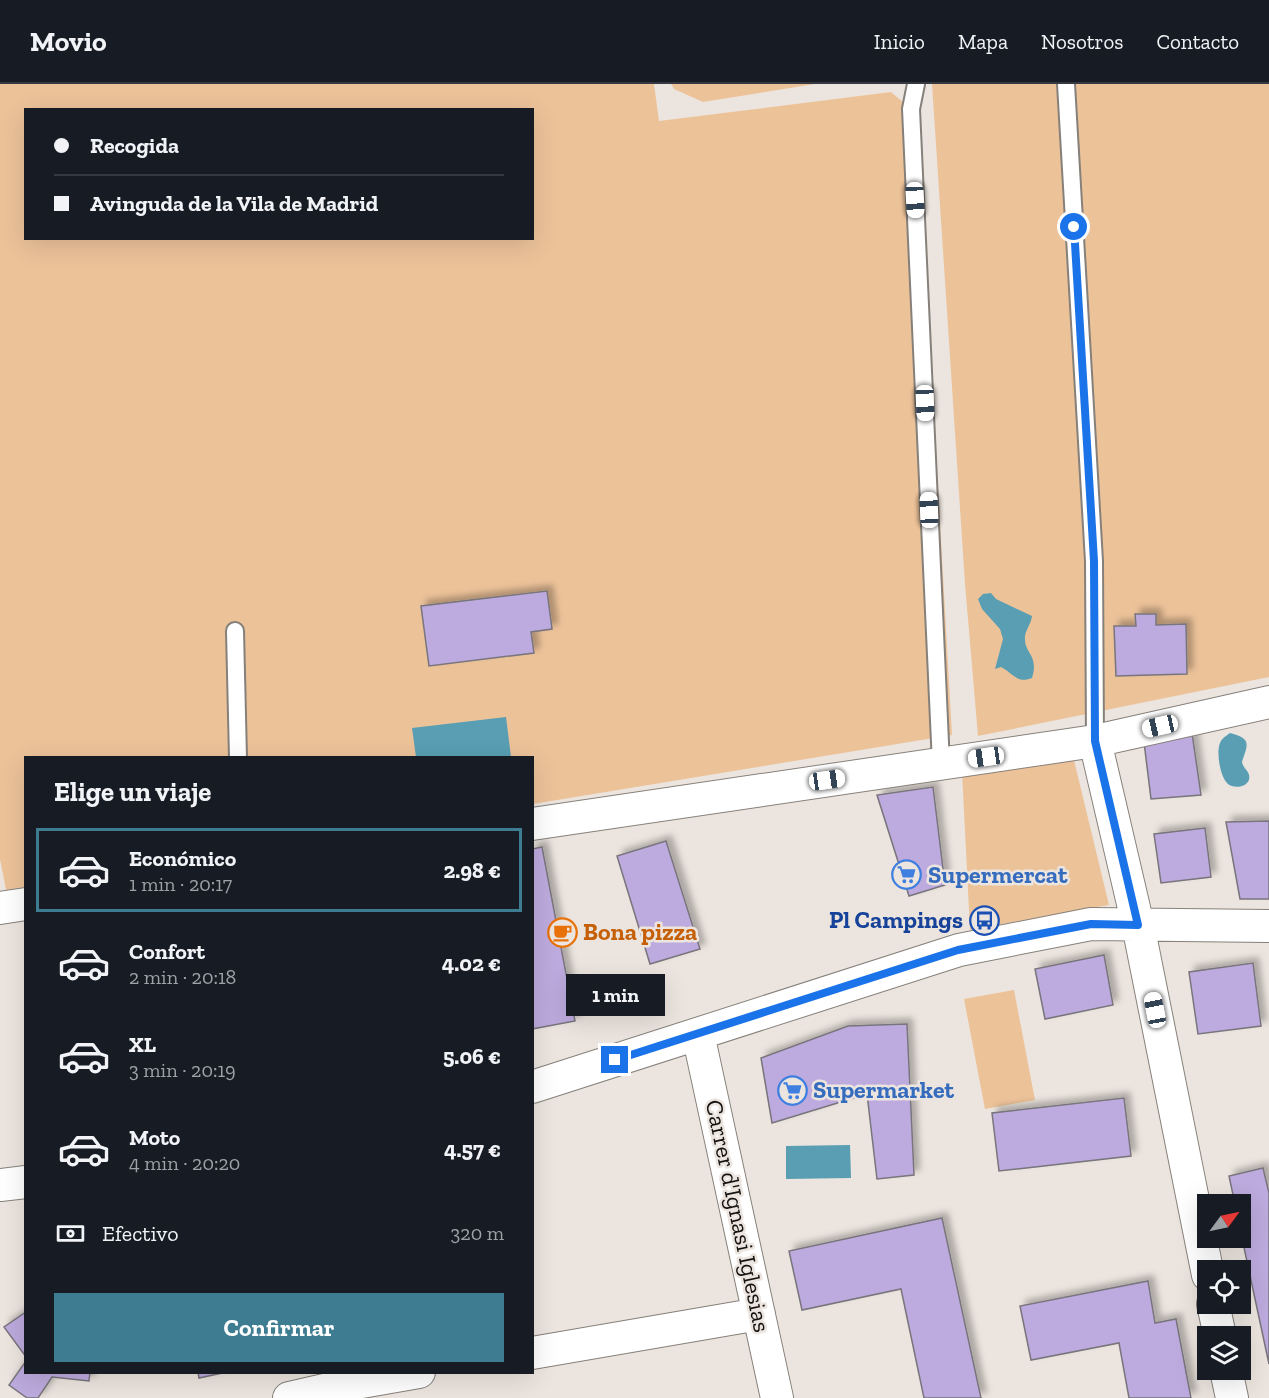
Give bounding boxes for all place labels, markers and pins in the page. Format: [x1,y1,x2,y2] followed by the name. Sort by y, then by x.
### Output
[891,859,923,891] supermarket icon: Supermercat
[928,860,1068,889] place label: Supermercat
[968,904,1000,936] bus stop icon: Pl Campings
[829,905,963,934] place label: Pl Campings
[546,916,578,948] cafe icon: Bona pizza
[583,917,697,946] place label: Bona pizza
[776,1074,808,1106] supermarket icon: Supermarket
[813,1075,955,1104] place label: Supermarket

